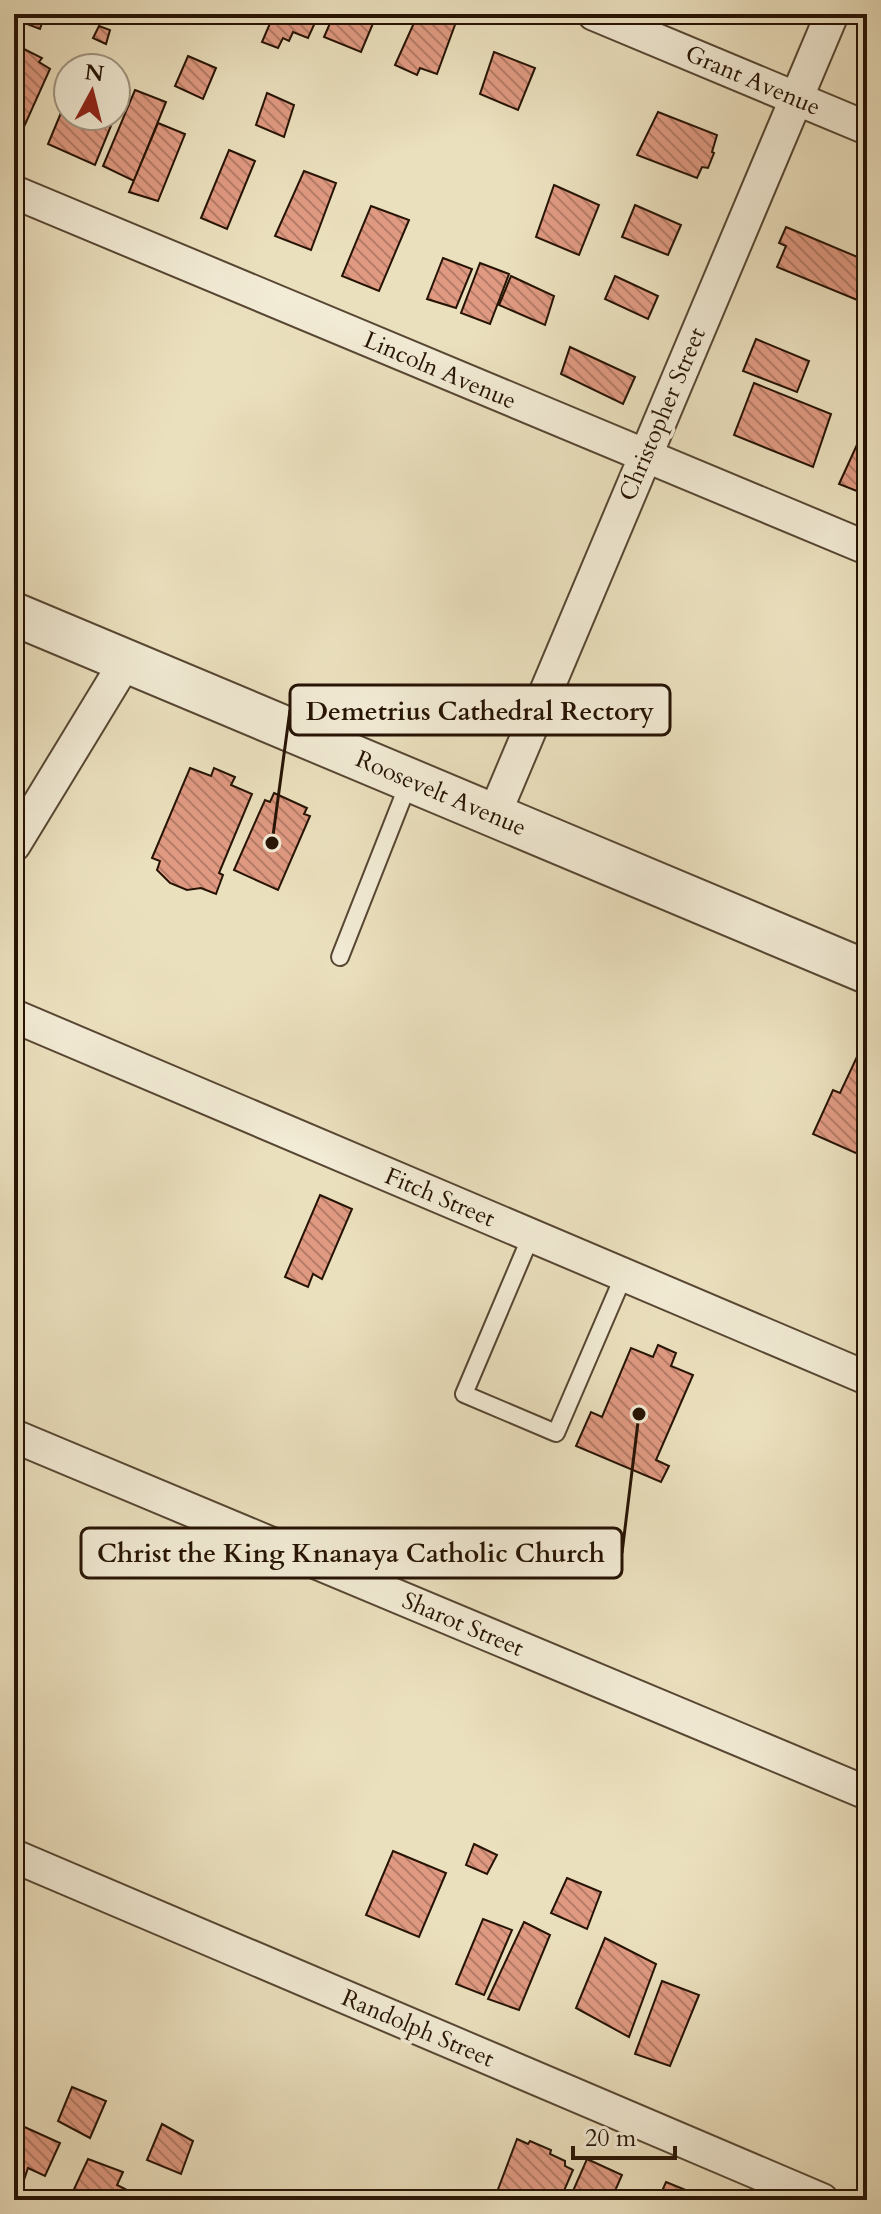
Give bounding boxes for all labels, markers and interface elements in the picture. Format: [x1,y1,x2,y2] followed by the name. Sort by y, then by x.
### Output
[680,37,825,124] street label: Grant Avenue
[52,52,132,132] north arrow
[83,57,106,89] text: N
[611,322,714,506] street label: Christopher Street
[358,323,521,417] street label: Lincoln Avenue
[290,685,670,735] callout: Demetrius Cathedral Rectory
[306,694,654,729] text: Demetrius Cathedral Rectory
[350,743,531,844] street label: Roosevelt Avenue
[380,1160,500,1236] street label: Fitch Street
[81,1528,622,1578] callout: Christ the King Knanaya Catholic Church
[97,1536,605,1571] text: Christ the King Knanaya Catholic Church
[397,1584,529,1665] street label: Sharot Street
[337,1982,499,2076] street label: Randolph Street
[573,2110,675,2160] scale bar
[585,2122,637,2155] text: 20 m

